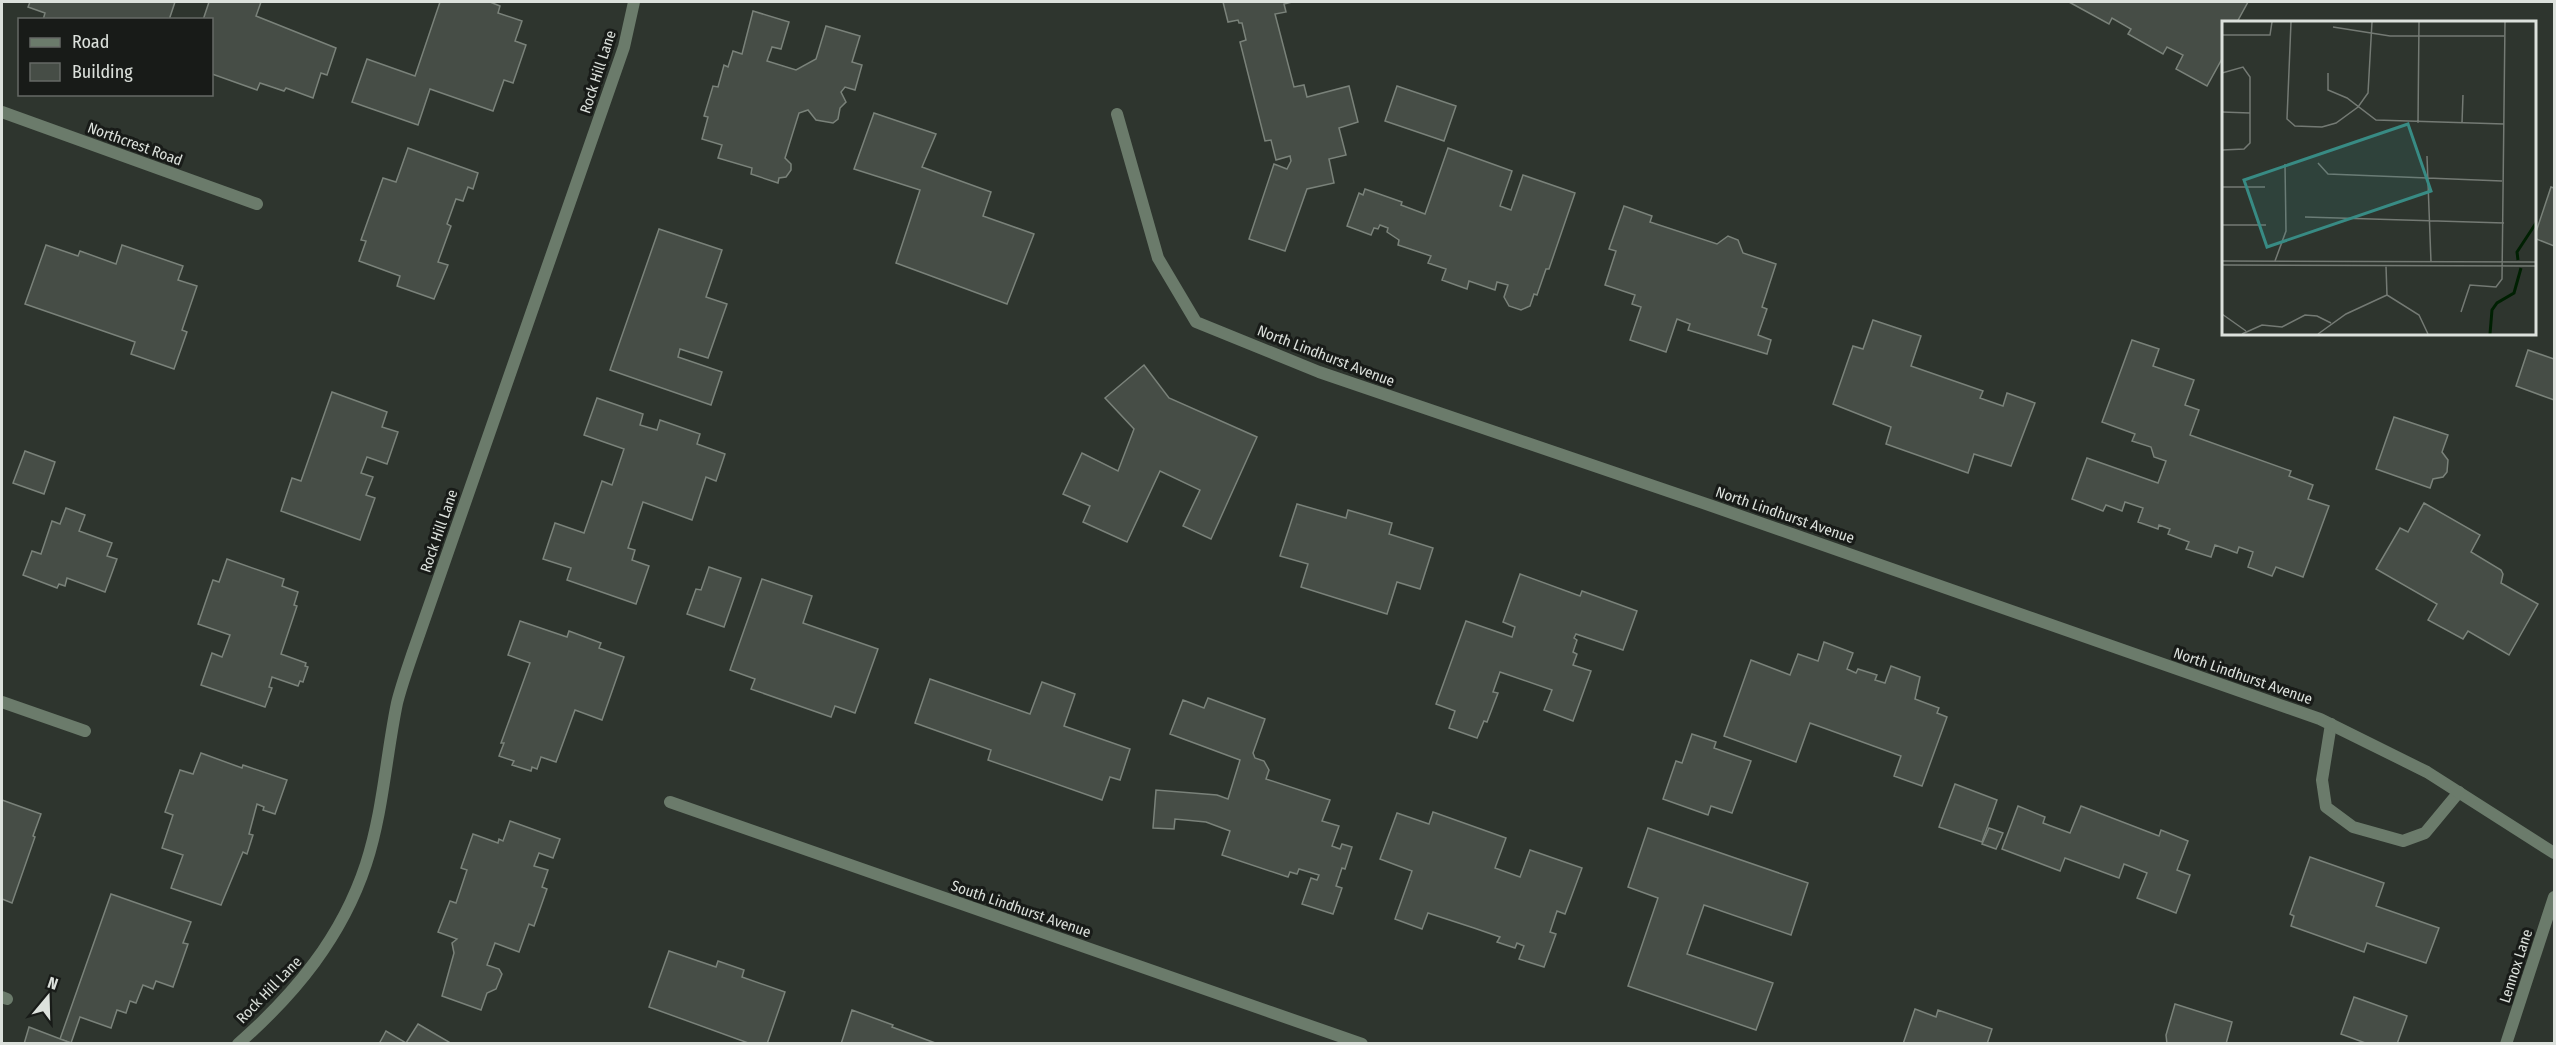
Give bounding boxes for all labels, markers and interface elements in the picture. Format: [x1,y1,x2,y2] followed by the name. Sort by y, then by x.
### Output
[18,18,213,96] legend
[2222,21,2535,334] inset map
[576,28,620,116] street label: Rock Hill Lane
[72,31,109,53] text: Road
[72,61,133,83] text: Building
[85,119,185,169] street label: Northcrest Road
[1255,322,1397,390] street label: North Lindhurst Avenue
[1713,483,1857,547] street label: North Lindhurst Avenue
[416,487,462,575] street label: Rock Hill Lane
[2171,644,2315,708] street label: North Lindhurst Avenue
[949,877,1093,941] street label: South Lindhurst Avenue
[2496,927,2536,1005] street label: Lennox Lane
[233,953,305,1027] street label: Rock Hill Lane
[18,967,78,1027] north arrow
[45,973,60,994] text: N

